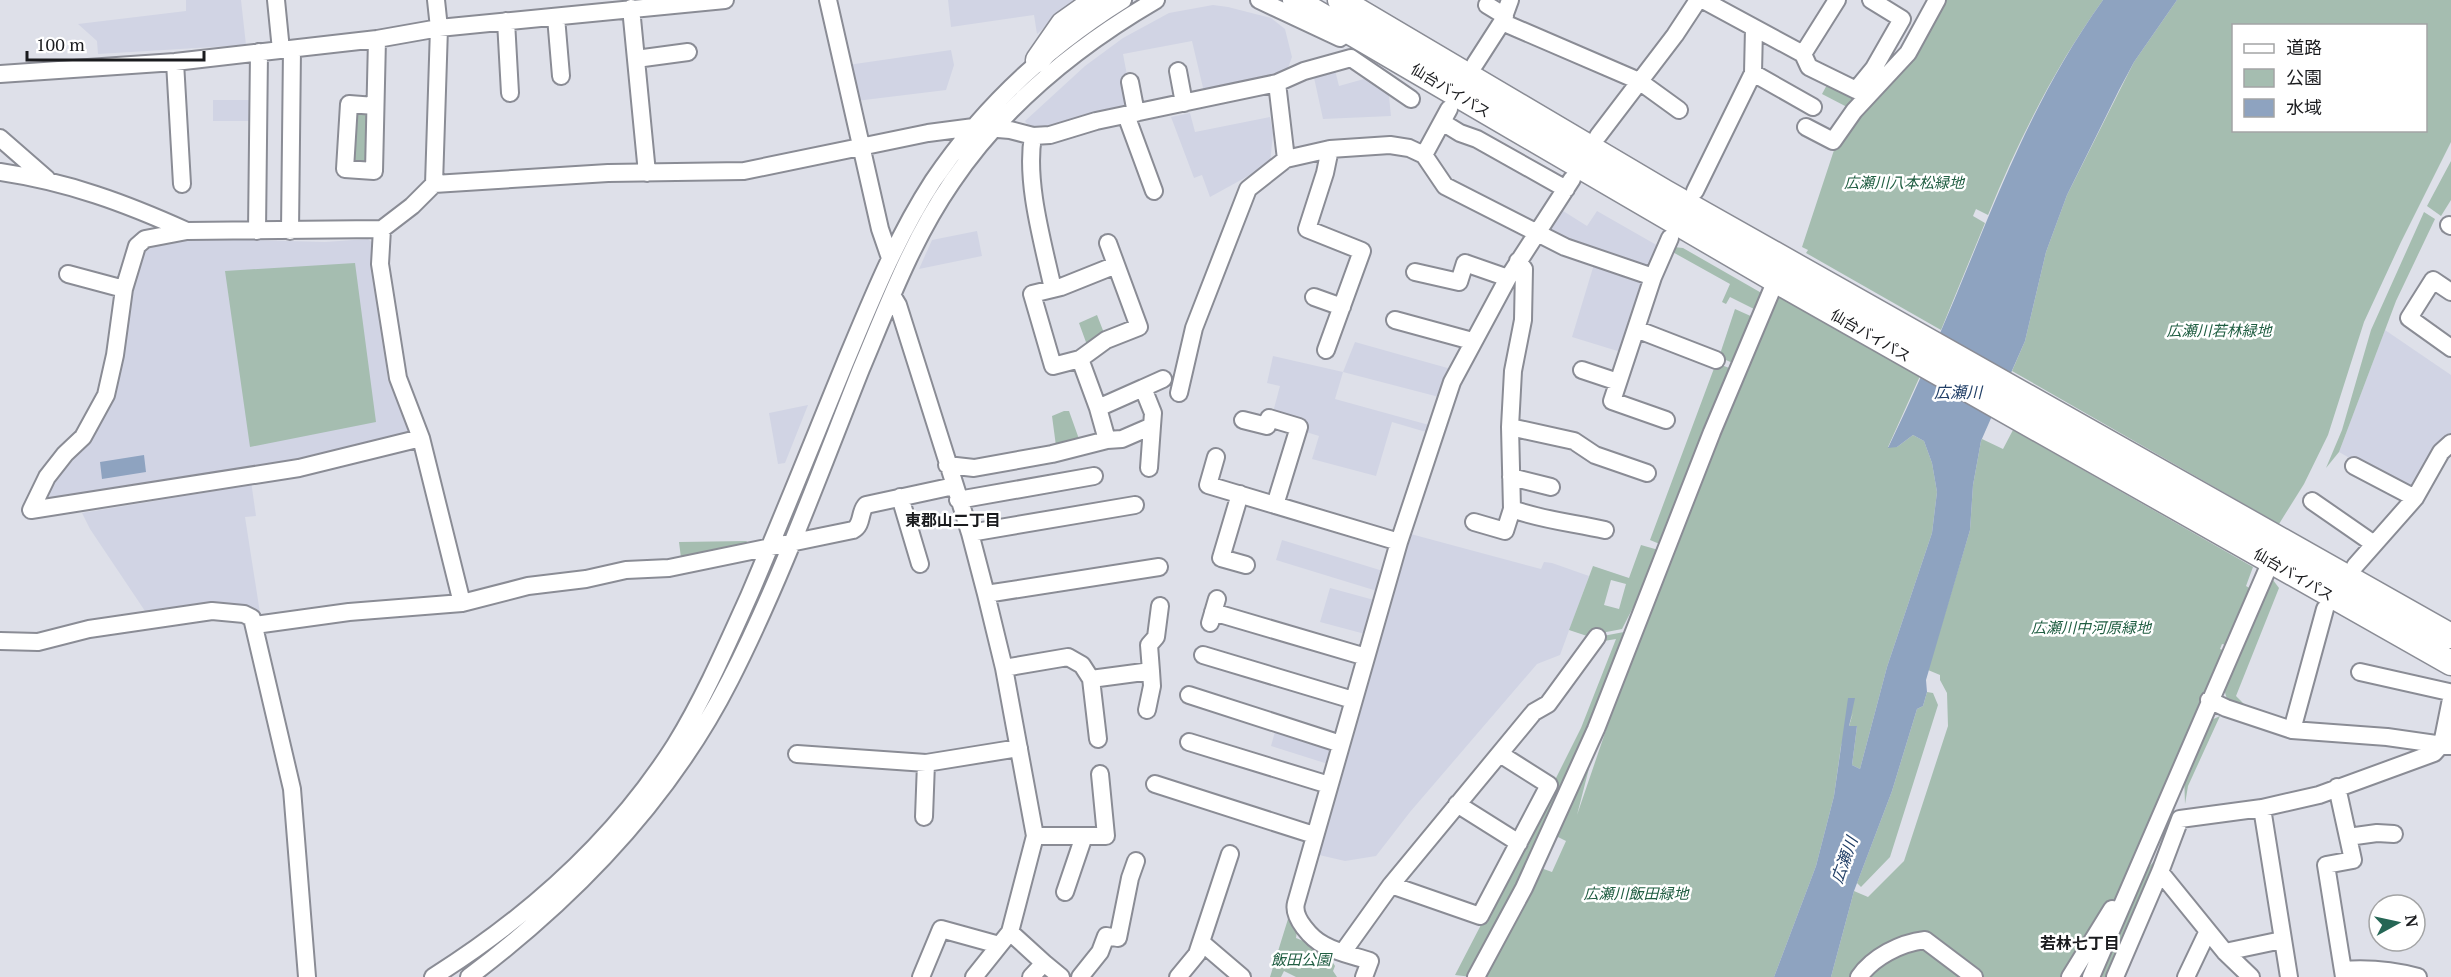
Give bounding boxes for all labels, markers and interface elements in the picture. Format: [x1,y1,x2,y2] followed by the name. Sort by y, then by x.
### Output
[27,24,204,62] scale bar
[2232,24,2427,132] legend
[36,32,85,56] text: 100 m
[2286,35,2322,59] text: 道路
[1407,58,1495,122] street label: 仙台バイパス
[2286,65,2322,89] text: 公園
[2286,95,2322,119] text: 水域
[1844,172,1966,192] park label: 広瀬川八本松緑地
[1827,304,1915,366] street label: 仙台バイパス
[2166,320,2273,340] park label: 広瀬川若林緑地
[1934,381,1984,403] water label: 広瀬川
[905,509,1001,531] district label: 東郡山二丁目
[2250,543,2338,605] street label: 仙台バイパス
[2031,617,2153,637] park label: 広瀬川中河原緑地
[1825,832,1863,886] water label: 広瀬川
[1583,883,1690,903] park label: 広瀬川飯田緑地
[2367,893,2427,953] north arrow
[2400,913,2424,928] text: N
[2040,932,2120,954] district label: 若林七丁目
[1271,949,1333,969] park label: 飯田公園

